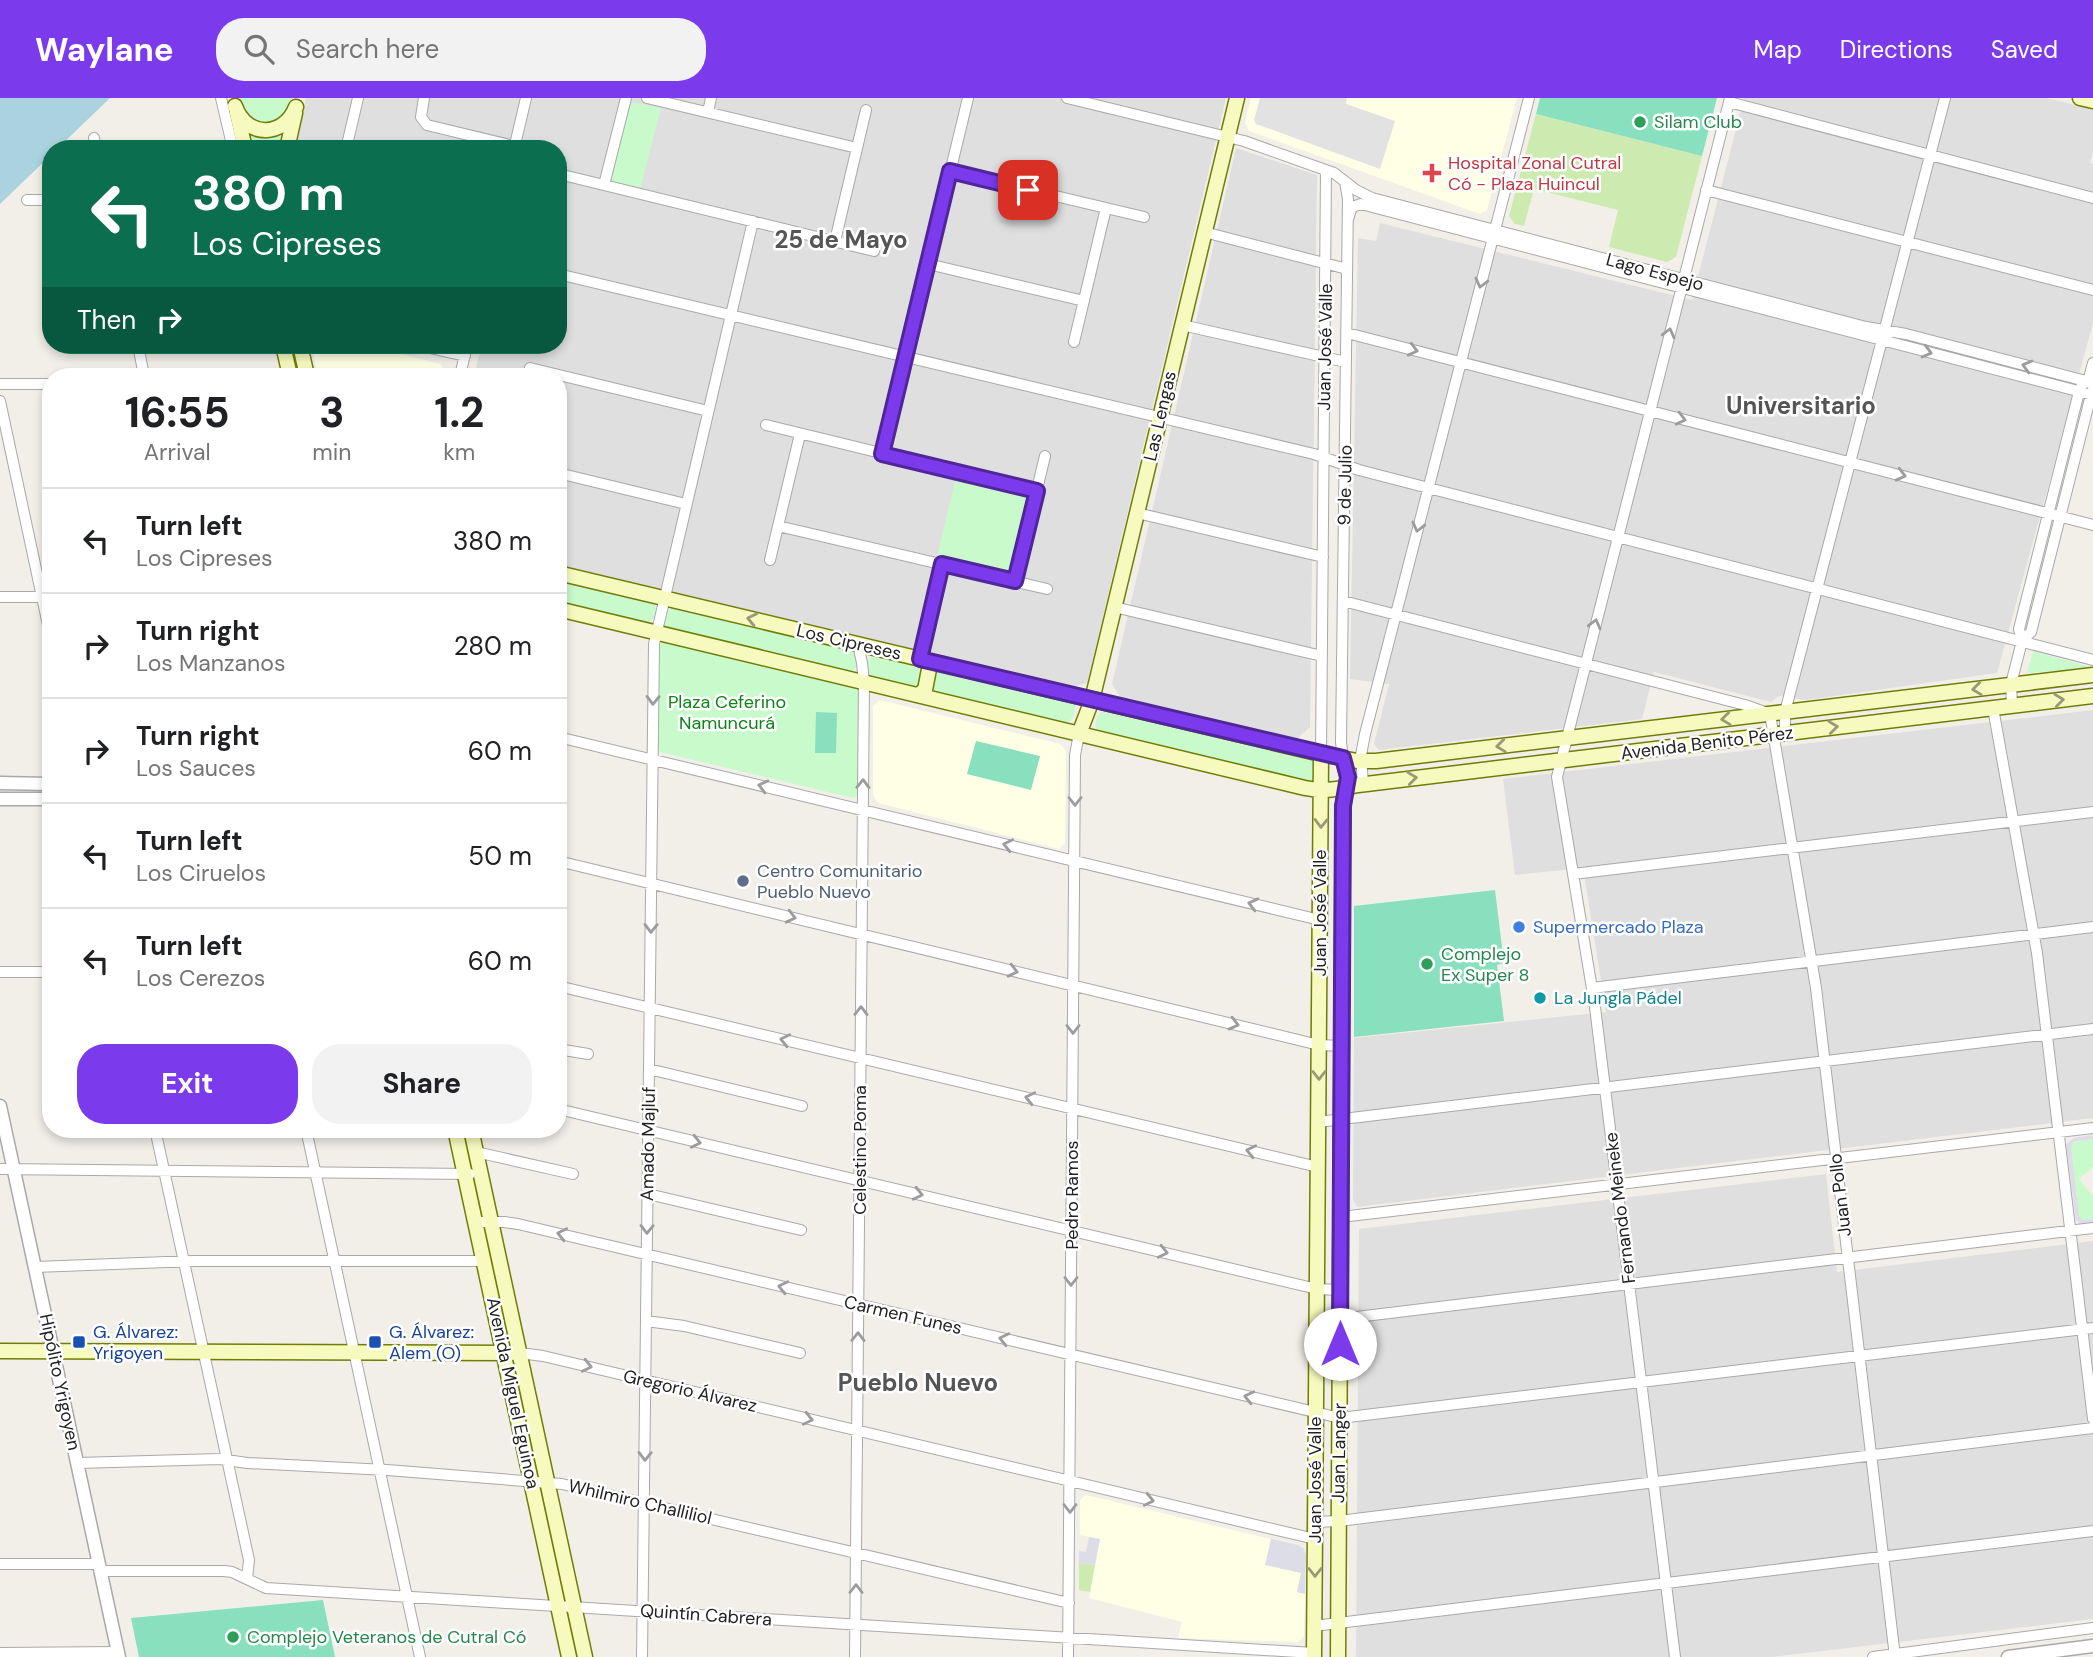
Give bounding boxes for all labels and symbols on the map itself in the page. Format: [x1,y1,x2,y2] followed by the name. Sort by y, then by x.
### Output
[1654,110,1742,134] place label: Silam Club
[1632,114,1648,130] marker: Silam Club
[1448,151,1621,196] place label: Hospital Zonal Cutral Có - Plaza Huincul
[998,160,1058,220] pin
[1422,163,1442,183] marker: Hospital Zonal Cutral Có - Plaza Huincul
[774,224,908,255] district label: 25 de Mayo
[1604,247,1706,297] street label: Lago Espejo
[1475,277,1489,289] one-way arrow
[1312,283,1338,411] street label: Juan José Valle
[1661,327,1675,339] one-way arrow
[1407,342,1419,356] one-way arrow
[1921,344,1933,358] one-way arrow
[2021,360,2033,374] one-way arrow
[1138,369,1182,463] street label: Las Lengas
[1726,390,1876,421] district label: Universitario
[1674,411,1686,425] one-way arrow
[1332,444,1358,526] street label: 9 de Julio
[1895,467,1907,481] one-way arrow
[1412,521,1426,533] one-way arrow
[747,613,759,627] one-way arrow
[794,618,904,666] street label: Los Cipreses
[1586,619,1601,631] one-way arrow
[1971,681,1982,696] one-way arrow
[668,690,786,735] park label: Plaza Ceferino Namuncurá
[2053,692,2065,707] one-way arrow
[645,695,661,706] one-way arrow
[1721,711,1732,726] one-way arrow
[1827,720,1839,735] one-way arrow
[1619,721,1795,765] street label: Avenida Benito Pérez
[1495,738,1506,753] one-way arrow
[1407,771,1418,786] one-way arrow
[855,778,871,789] one-way arrow
[757,780,769,794] one-way arrow
[1067,797,1083,807] one-way arrow
[1313,817,1328,828] one-way arrow
[1002,839,1014,853] one-way arrow
[1308,849,1332,977] street label: Juan José Valle
[757,859,922,904] place label: Centro Comunitario Pueblo Nuevo
[735,873,751,889] marker: Centro Comunitario Pueblo Nuevo
[1247,898,1259,912] one-way arrow
[785,909,797,924] one-way arrow
[1533,915,1704,939] place label: Supermercado Plaza
[1511,919,1527,935] marker: Supermercado Plaza
[643,922,658,933] one-way arrow
[1441,942,1530,987] place label: Complejo Ex Super 8
[1419,956,1435,972] marker: Complejo Ex Super 8
[1006,963,1018,977] one-way arrow
[1554,986,1682,1010] place label: La Jungla Pádel
[1532,990,1548,1006] marker: La Jungla Pádel
[853,1006,869,1016] one-way arrow
[1228,1016,1240,1030] one-way arrow
[1065,1024,1081,1035] one-way arrow
[779,1034,791,1048] one-way arrow
[1311,1069,1326,1080] one-way arrow
[848,1085,872,1215] street label: Celestino Poma
[635,1087,661,1201] street label: Amado Majluf
[1024,1092,1036,1106] one-way arrow
[1599,1131,1641,1285] street label: Fernando Meineke
[690,1134,702,1148] one-way arrow
[1060,1140,1084,1250] street label: Pedro Ramos
[1246,1145,1258,1159] one-way arrow
[1823,1152,1857,1238] street label: Juan Pollo
[911,1186,923,1200] one-way arrow
[639,1224,655,1234] one-way arrow
[556,1228,568,1242] one-way arrow
[1157,1244,1169,1259] one-way arrow
[1063,1276,1079,1286] one-way arrow
[777,1280,789,1295] one-way arrow
[842,1290,964,1340] street label: Carmen Funes
[481,1295,545,1491] street label: Avenida Miguel Eguinoa
[1303,1307,1377,1381] position arrow
[34,1311,86,1453] street label: Hipólito Yrigoyen
[93,1320,178,1365] place label: G. Álvarez: Yrigoyen
[389,1320,474,1365] place label: G. Álvarez: Alem (O)
[850,1331,866,1342] one-way arrow
[998,1333,1010,1347] one-way arrow
[71,1334,87,1350] marker: G. Álvarez: Yrigoyen
[367,1334,383,1350] marker: G. Álvarez: Alem (O)
[581,1358,593,1372] one-way arrow
[621,1364,759,1418] street label: Gregorio Álvarez
[838,1367,998,1398] district label: Pueblo Nuevo
[1244,1391,1256,1405] one-way arrow
[1326,1402,1352,1503] street label: Juan Langer
[802,1411,814,1425] one-way arrow
[1303,1416,1327,1544] street label: Juan José Valle
[637,1451,653,1462] one-way arrow
[566,1474,714,1530] street label: Whilmiro Challiliol
[1143,1492,1155,1506] one-way arrow
[1062,1503,1077,1514] one-way arrow
[1307,1567,1323,1577] one-way arrow
[848,1583,863,1594] one-way arrow
[639,1598,773,1632] street label: Quintín Cabrera
[247,1625,526,1649] place label: Complejo Veteranos de Cutral Có
[225,1629,241,1645] marker: Complejo Veteranos de Cutral Có

